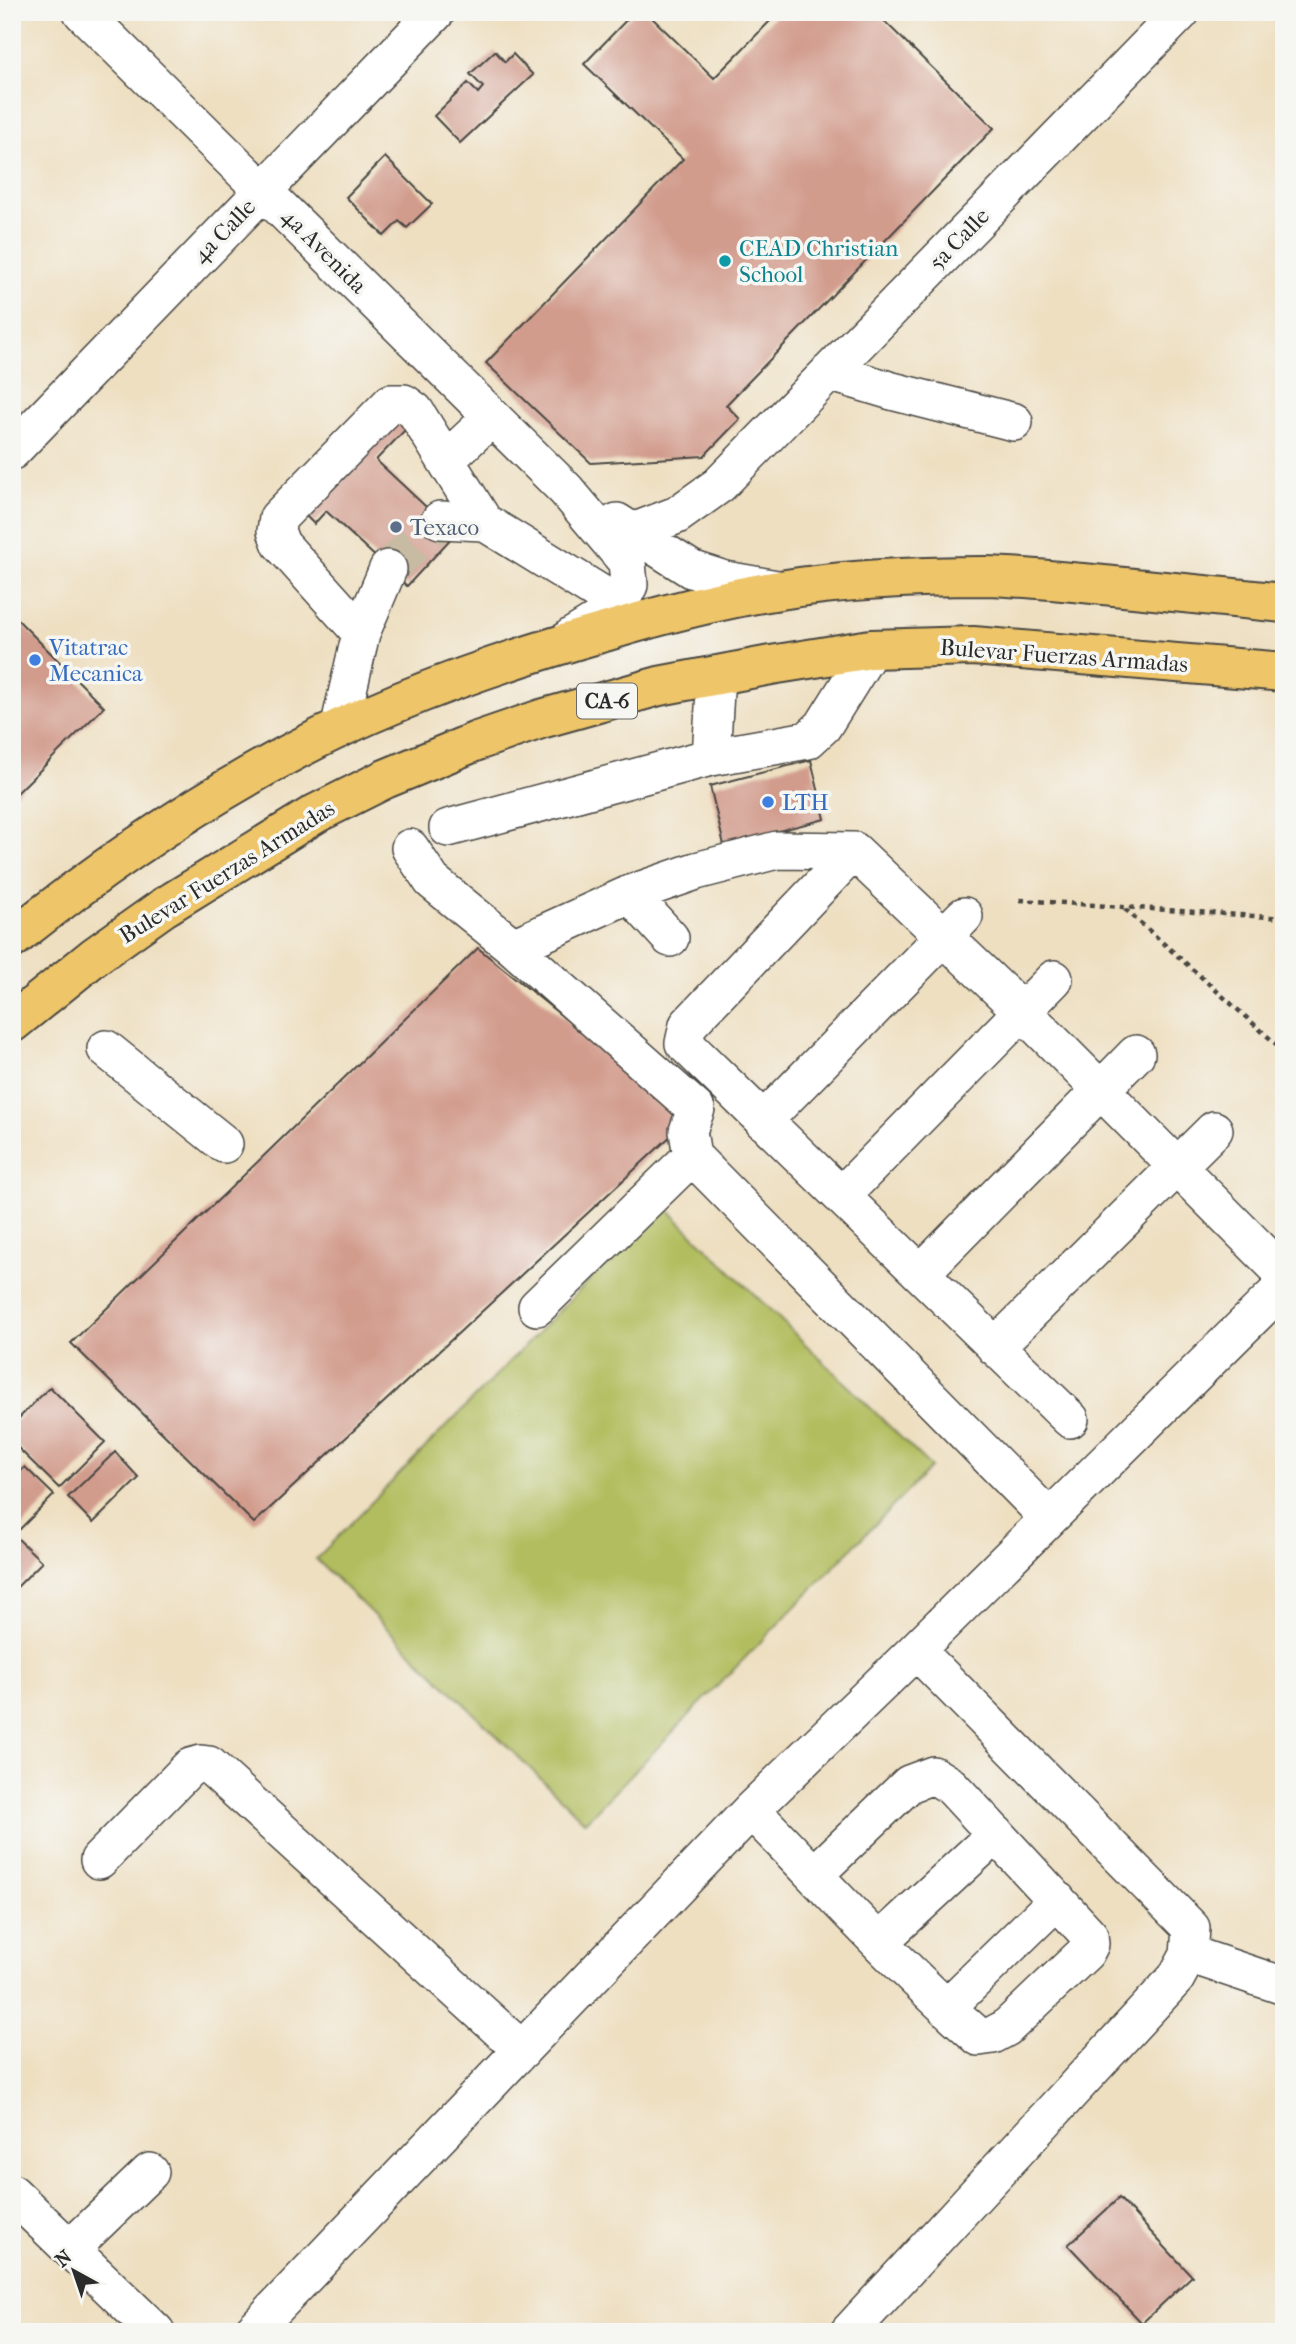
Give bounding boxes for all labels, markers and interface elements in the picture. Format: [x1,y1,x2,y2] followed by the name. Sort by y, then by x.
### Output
[187,193,261,269] street label: 4a Calle
[923,202,995,276] street label: 5a Calle
[276,203,372,299] street label: 4a Avenida
[739,235,899,288] place label: CEAD Christian School
[717,253,733,269] marker: CEAD Christian School
[410,514,479,541] place label: Texaco
[388,519,404,535] marker: Texaco
[48,634,143,687] place label: Vitatrac Mecanica
[939,634,1189,678] street label: Bulevar Fuerzas Armadas
[27,652,43,668] marker: Vitatrac Mecanica
[577,684,637,718] road number: CA-6
[782,789,829,816] place label: LTH
[760,794,776,810] marker: LTH
[114,795,340,949] street label: Bulevar Fuerzas Armadas
[38,2236,108,2306] north arrow
[51,2245,77,2272] text: N

